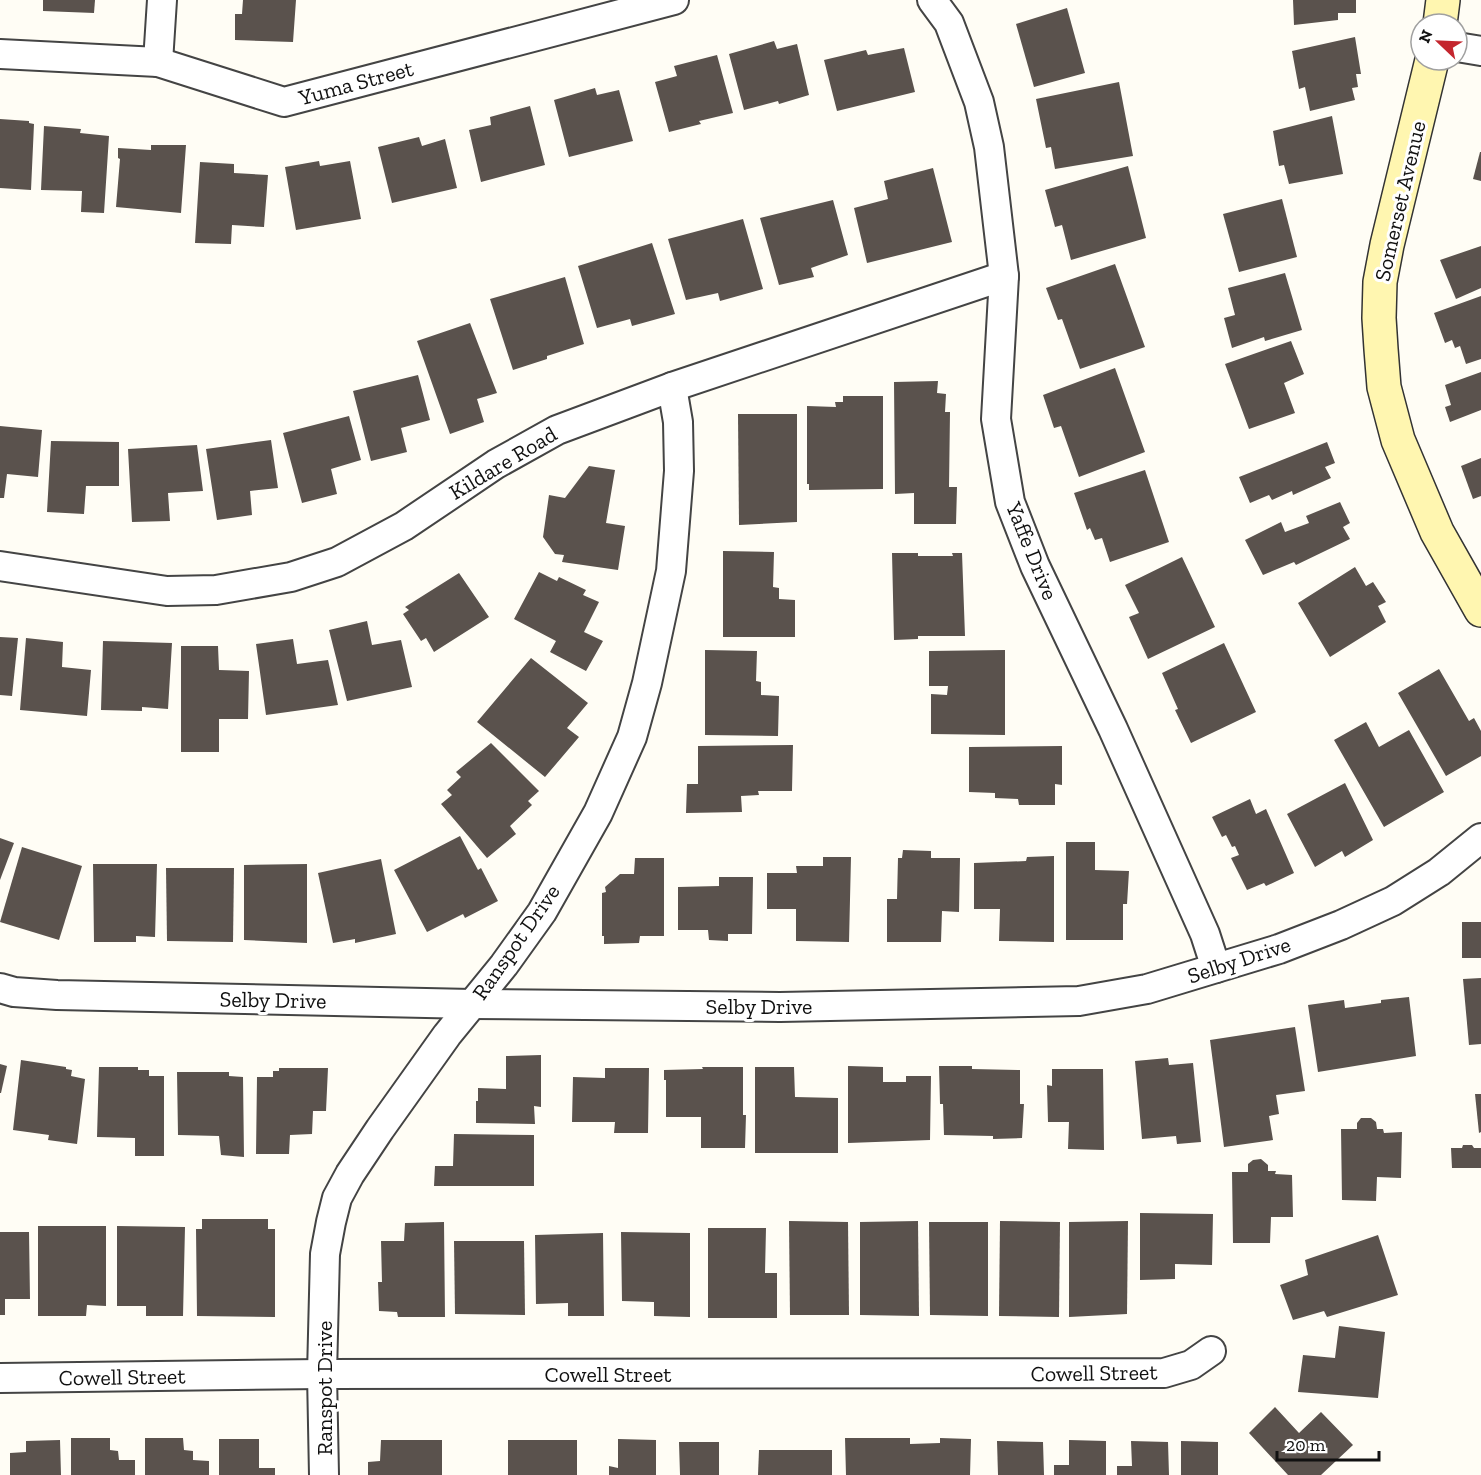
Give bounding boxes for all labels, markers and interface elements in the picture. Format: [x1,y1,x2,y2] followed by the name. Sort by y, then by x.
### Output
[1409,12,1469,72] north arrow
[1415,27,1437,46] text: N
[295,55,417,111] street label: Yuma Street
[1368,118,1432,284] street label: Somerset Avenue
[444,420,562,506] street label: Kildare Road
[1000,497,1064,604] street label: Yaffe Drive
[466,879,566,1005] street label: Ranspot Drive
[1184,931,1294,989] street label: Selby Drive
[219,986,327,1014] street label: Selby Drive
[706,993,812,1020] street label: Selby Drive
[311,1321,338,1455] street label: Ranspot Drive
[1030,1358,1159,1388] street label: Cowell Street
[545,1361,672,1388] street label: Cowell Street
[58,1362,187,1392] street label: Cowell Street
[1277,1424,1379,1462] scale bar
[1286,1434,1326,1456] text: 20 m

